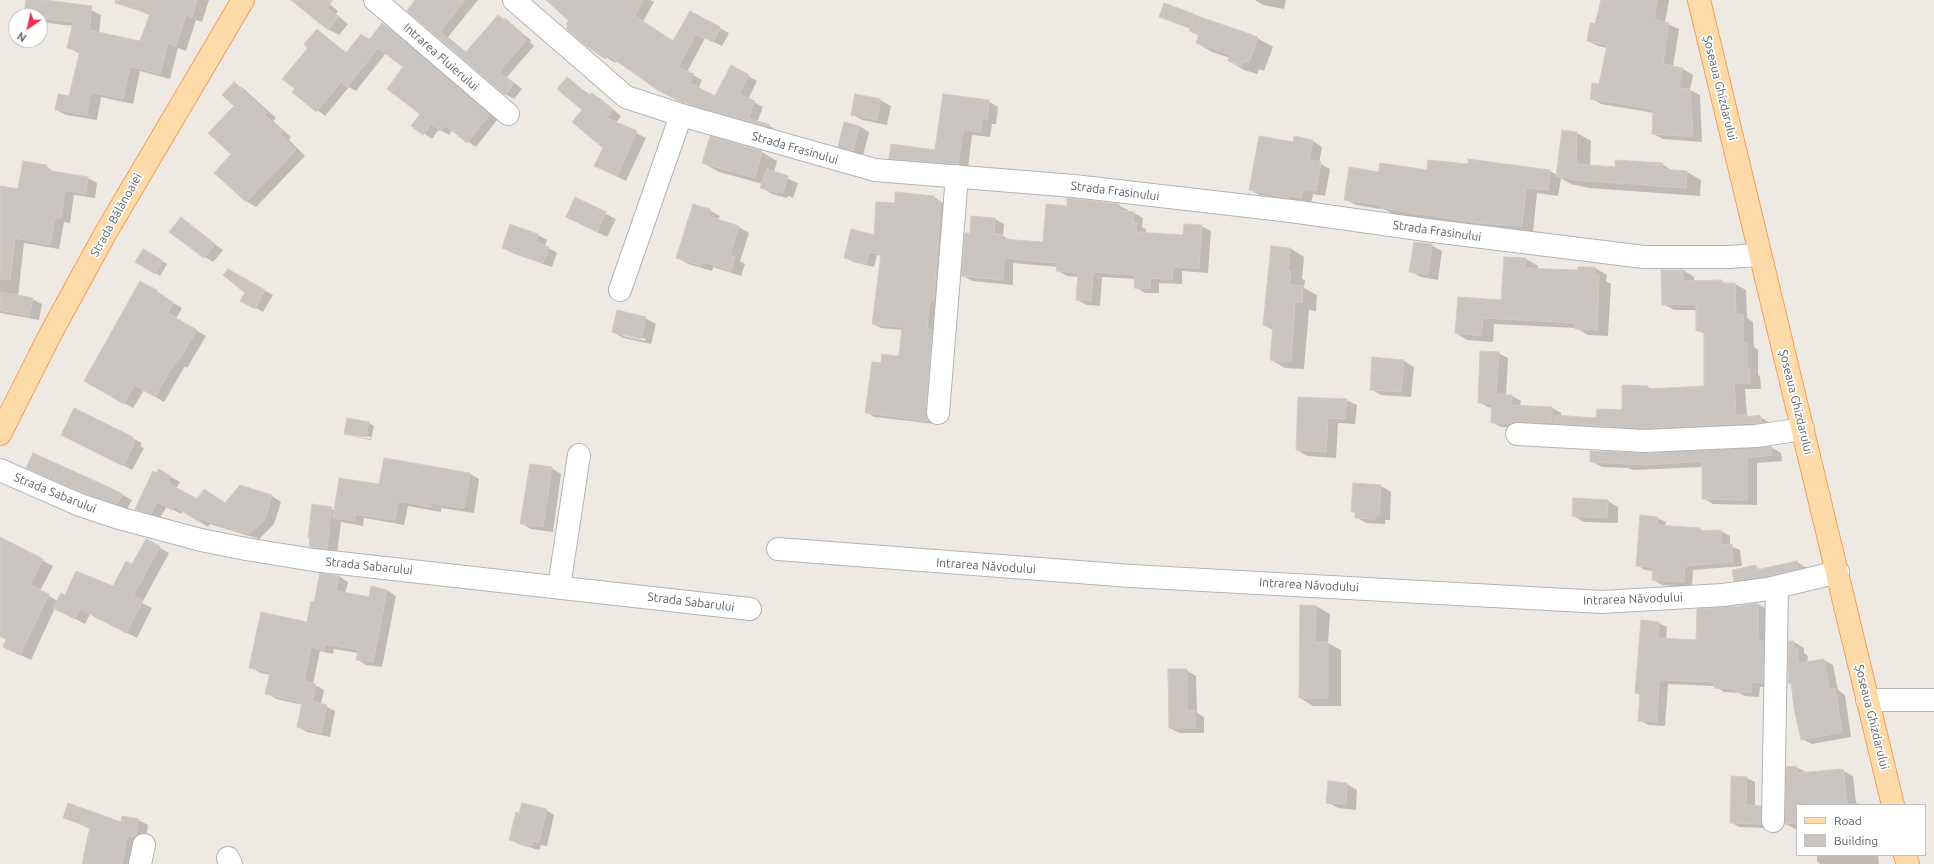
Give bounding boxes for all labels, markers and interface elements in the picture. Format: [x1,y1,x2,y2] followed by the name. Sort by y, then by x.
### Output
[8,8,48,48] north arrow
[400,20,482,94] street label: Intrarea Fluierului
[15,30,29,44] text: N
[1700,34,1740,142] street label: Șoseaua Ghizdarului
[750,129,840,167] street label: Strada Frasinului
[87,171,145,259] street label: Strada Bălănoaiei
[1070,178,1160,204] street label: Strada Frasinului
[1392,218,1482,244] street label: Strada Frasinului
[1776,348,1816,456] street label: Șoseaua Ghizdarului
[12,470,98,516] street label: Strada Sabarului
[325,554,413,578] street label: Strada Sabarului
[936,555,1036,577] street label: Intrarea Năvodului
[1259,575,1359,595] street label: Intrarea Năvodului
[647,590,735,614] street label: Strada Sabarului
[1583,590,1683,608] street label: Intrarea Năvodului
[1852,663,1892,771] street label: Șoseaua Ghizdarului
[1796,804,1926,856] legend
[1834,814,1862,827] text: Road
[1834,834,1878,847] text: Building

